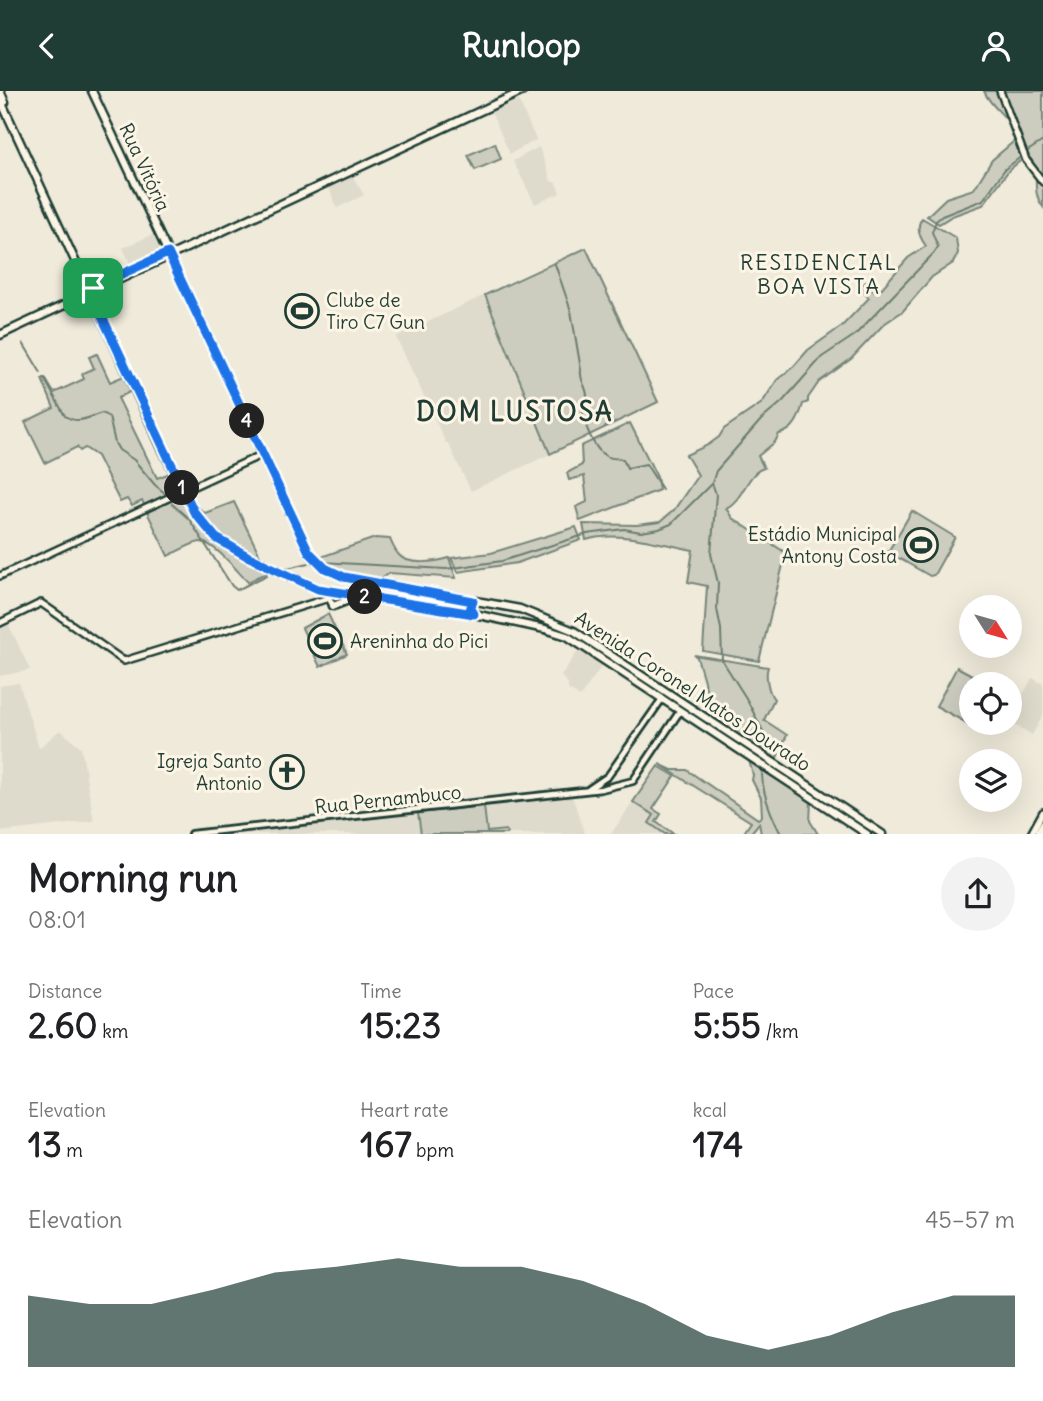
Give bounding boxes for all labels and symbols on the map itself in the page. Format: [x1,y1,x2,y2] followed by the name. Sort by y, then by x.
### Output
[114,119,176,215] street label: Rua Vitória
[740,249,898,300] district label: RESIDENCIAL BOA VISTA
[63,258,123,318] pin
[326,288,425,334] place label: Clube de Tiro C7 Gun
[283,292,321,330] sports icon: Clube de Tiro C7 Gun
[416,395,614,428] district label: DOM LUSTOSA
[230,403,264,439] pin: 4
[164,471,200,505] pin: 1
[748,522,897,568] place label: Estádio Municipal Antony Costa
[902,526,940,564] sports icon: Estádio Municipal Antony Costa
[348,580,382,615] pin: 2
[959,595,1022,658] north arrow
[571,606,815,776] street label: Avenida Coronel Matos Dourado
[306,622,344,660] sports icon: Areninha do Pici
[350,629,488,653] place label: Areninha do Pici
[157,749,262,795] place label: Igreja Santo Antonio
[268,753,306,791] church icon: Igreja Santo Antonio
[314,779,462,819] street label: Rua Pernambuco

